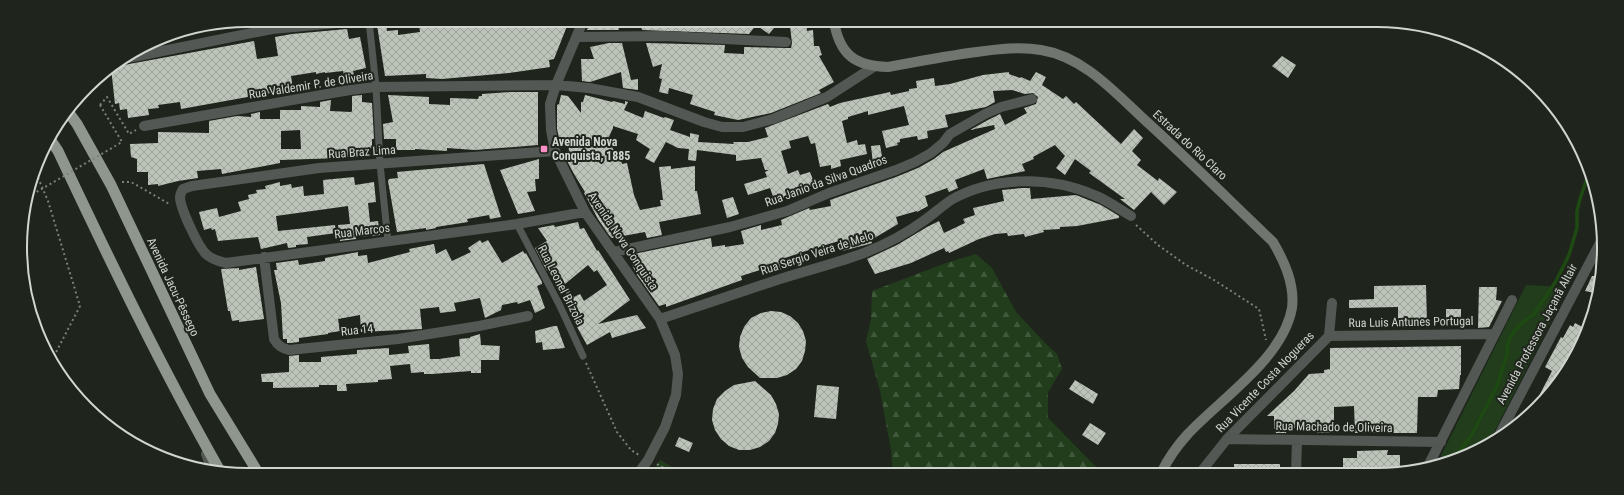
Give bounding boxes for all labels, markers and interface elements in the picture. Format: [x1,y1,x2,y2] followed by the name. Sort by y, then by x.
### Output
[248,68,374,102] street label: Rua Valdemir P. de Oliveira
[1150,107,1230,183] street label: Estrada do Rio Claro
[552,135,630,163] place label: Avenida Nova Conquista, 1885
[328,143,396,161] street label: Rua Braz Lima
[539,144,549,154] marker: Avenida Nova Conquista, 1885
[763,152,889,210] street label: Rua Janio da Silva Quadros
[585,189,661,293] street label: Avenida Nova Conquista
[333,221,391,241] street label: Rua Marcos
[759,228,875,278] street label: Rua Sergio Veira de Melo
[144,236,202,338] street label: Avenida Jacu-Pêssego
[535,243,587,327] street label: Rua Leonel Brizola
[1494,261,1580,407] street label: Avenida Professora Jaçanã Altair
[1348,314,1474,330] street label: Rua Luis Antunes Portugal
[340,321,374,339] street label: Rua 14
[1213,329,1317,435] street label: Rua Vicente Costa Nogueras
[1275,419,1393,435] street label: Rua Machado de Oliveira

